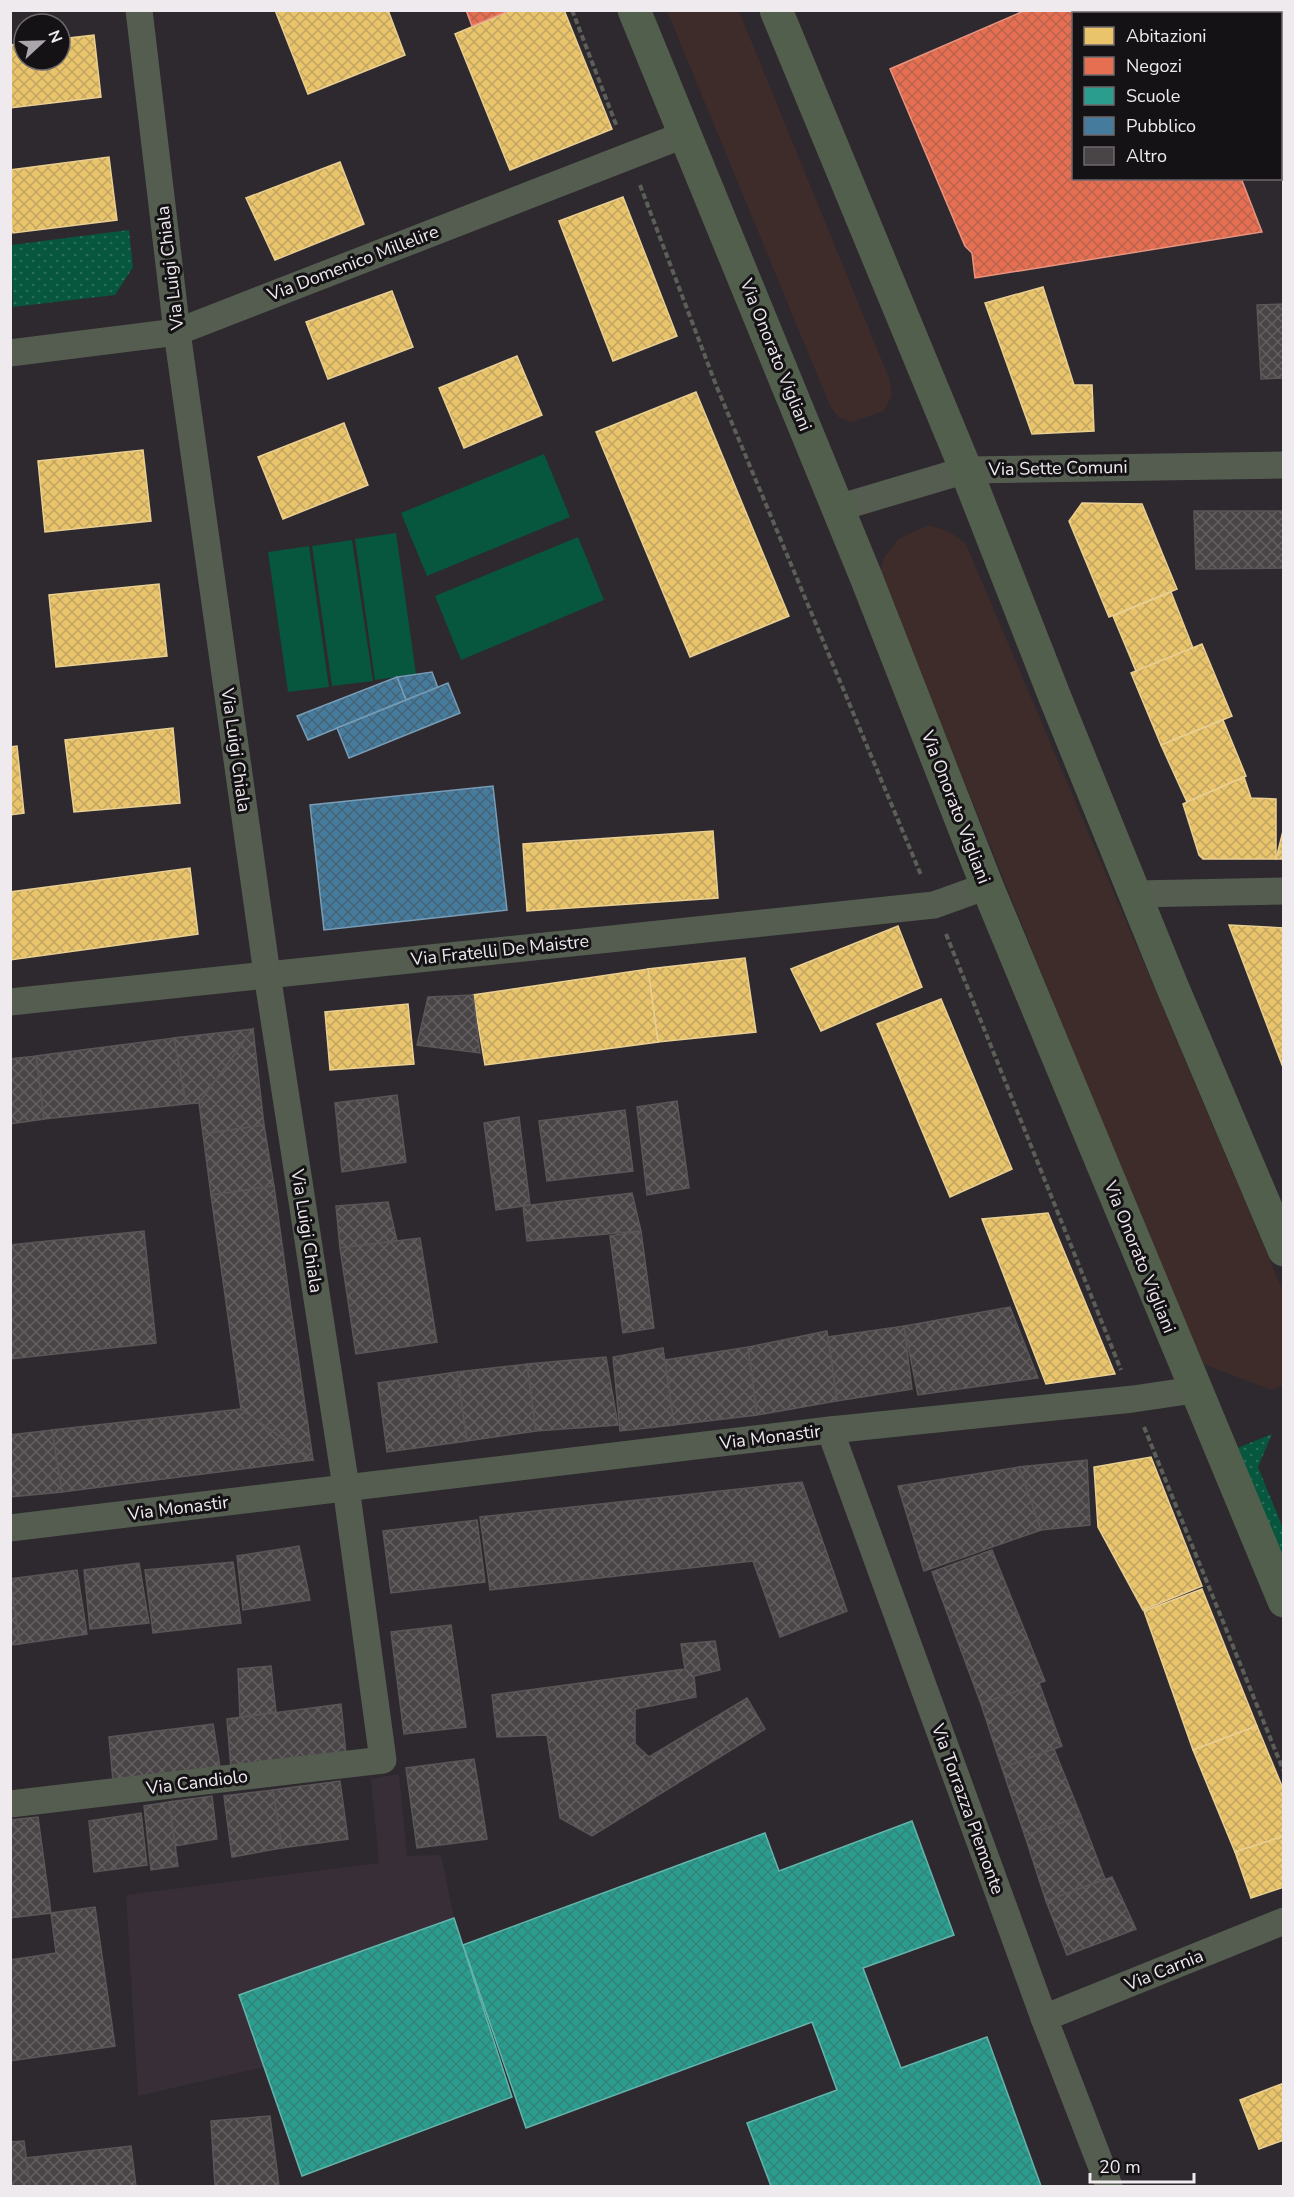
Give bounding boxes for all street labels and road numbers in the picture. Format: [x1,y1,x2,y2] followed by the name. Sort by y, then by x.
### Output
[150,205,190,332] street label: Via Luigi Chiala
[263,219,442,307] street label: Via Domenico Millelire
[734,274,817,435] street label: Via Onorato Vigliani
[987,455,1128,481] street label: Via Sette Comuni
[215,686,257,814] street label: Via Luigi Chiala
[915,726,996,887] street label: Via Onorato Vigliani
[409,929,590,971] street label: Via Fratelli De Maistre
[285,1166,329,1295] street label: Via Luigi Chiala
[1098,1176,1181,1337] street label: Via Onorato Vigliani
[717,1419,822,1455] street label: Via Monastir
[125,1490,230,1526] street label: Via Monastir
[926,1719,1010,1898] street label: Via Torrazza Piemonte
[144,1764,249,1800] street label: Via Candiolo
[1120,1943,1207,1997] street label: Via Carnia

